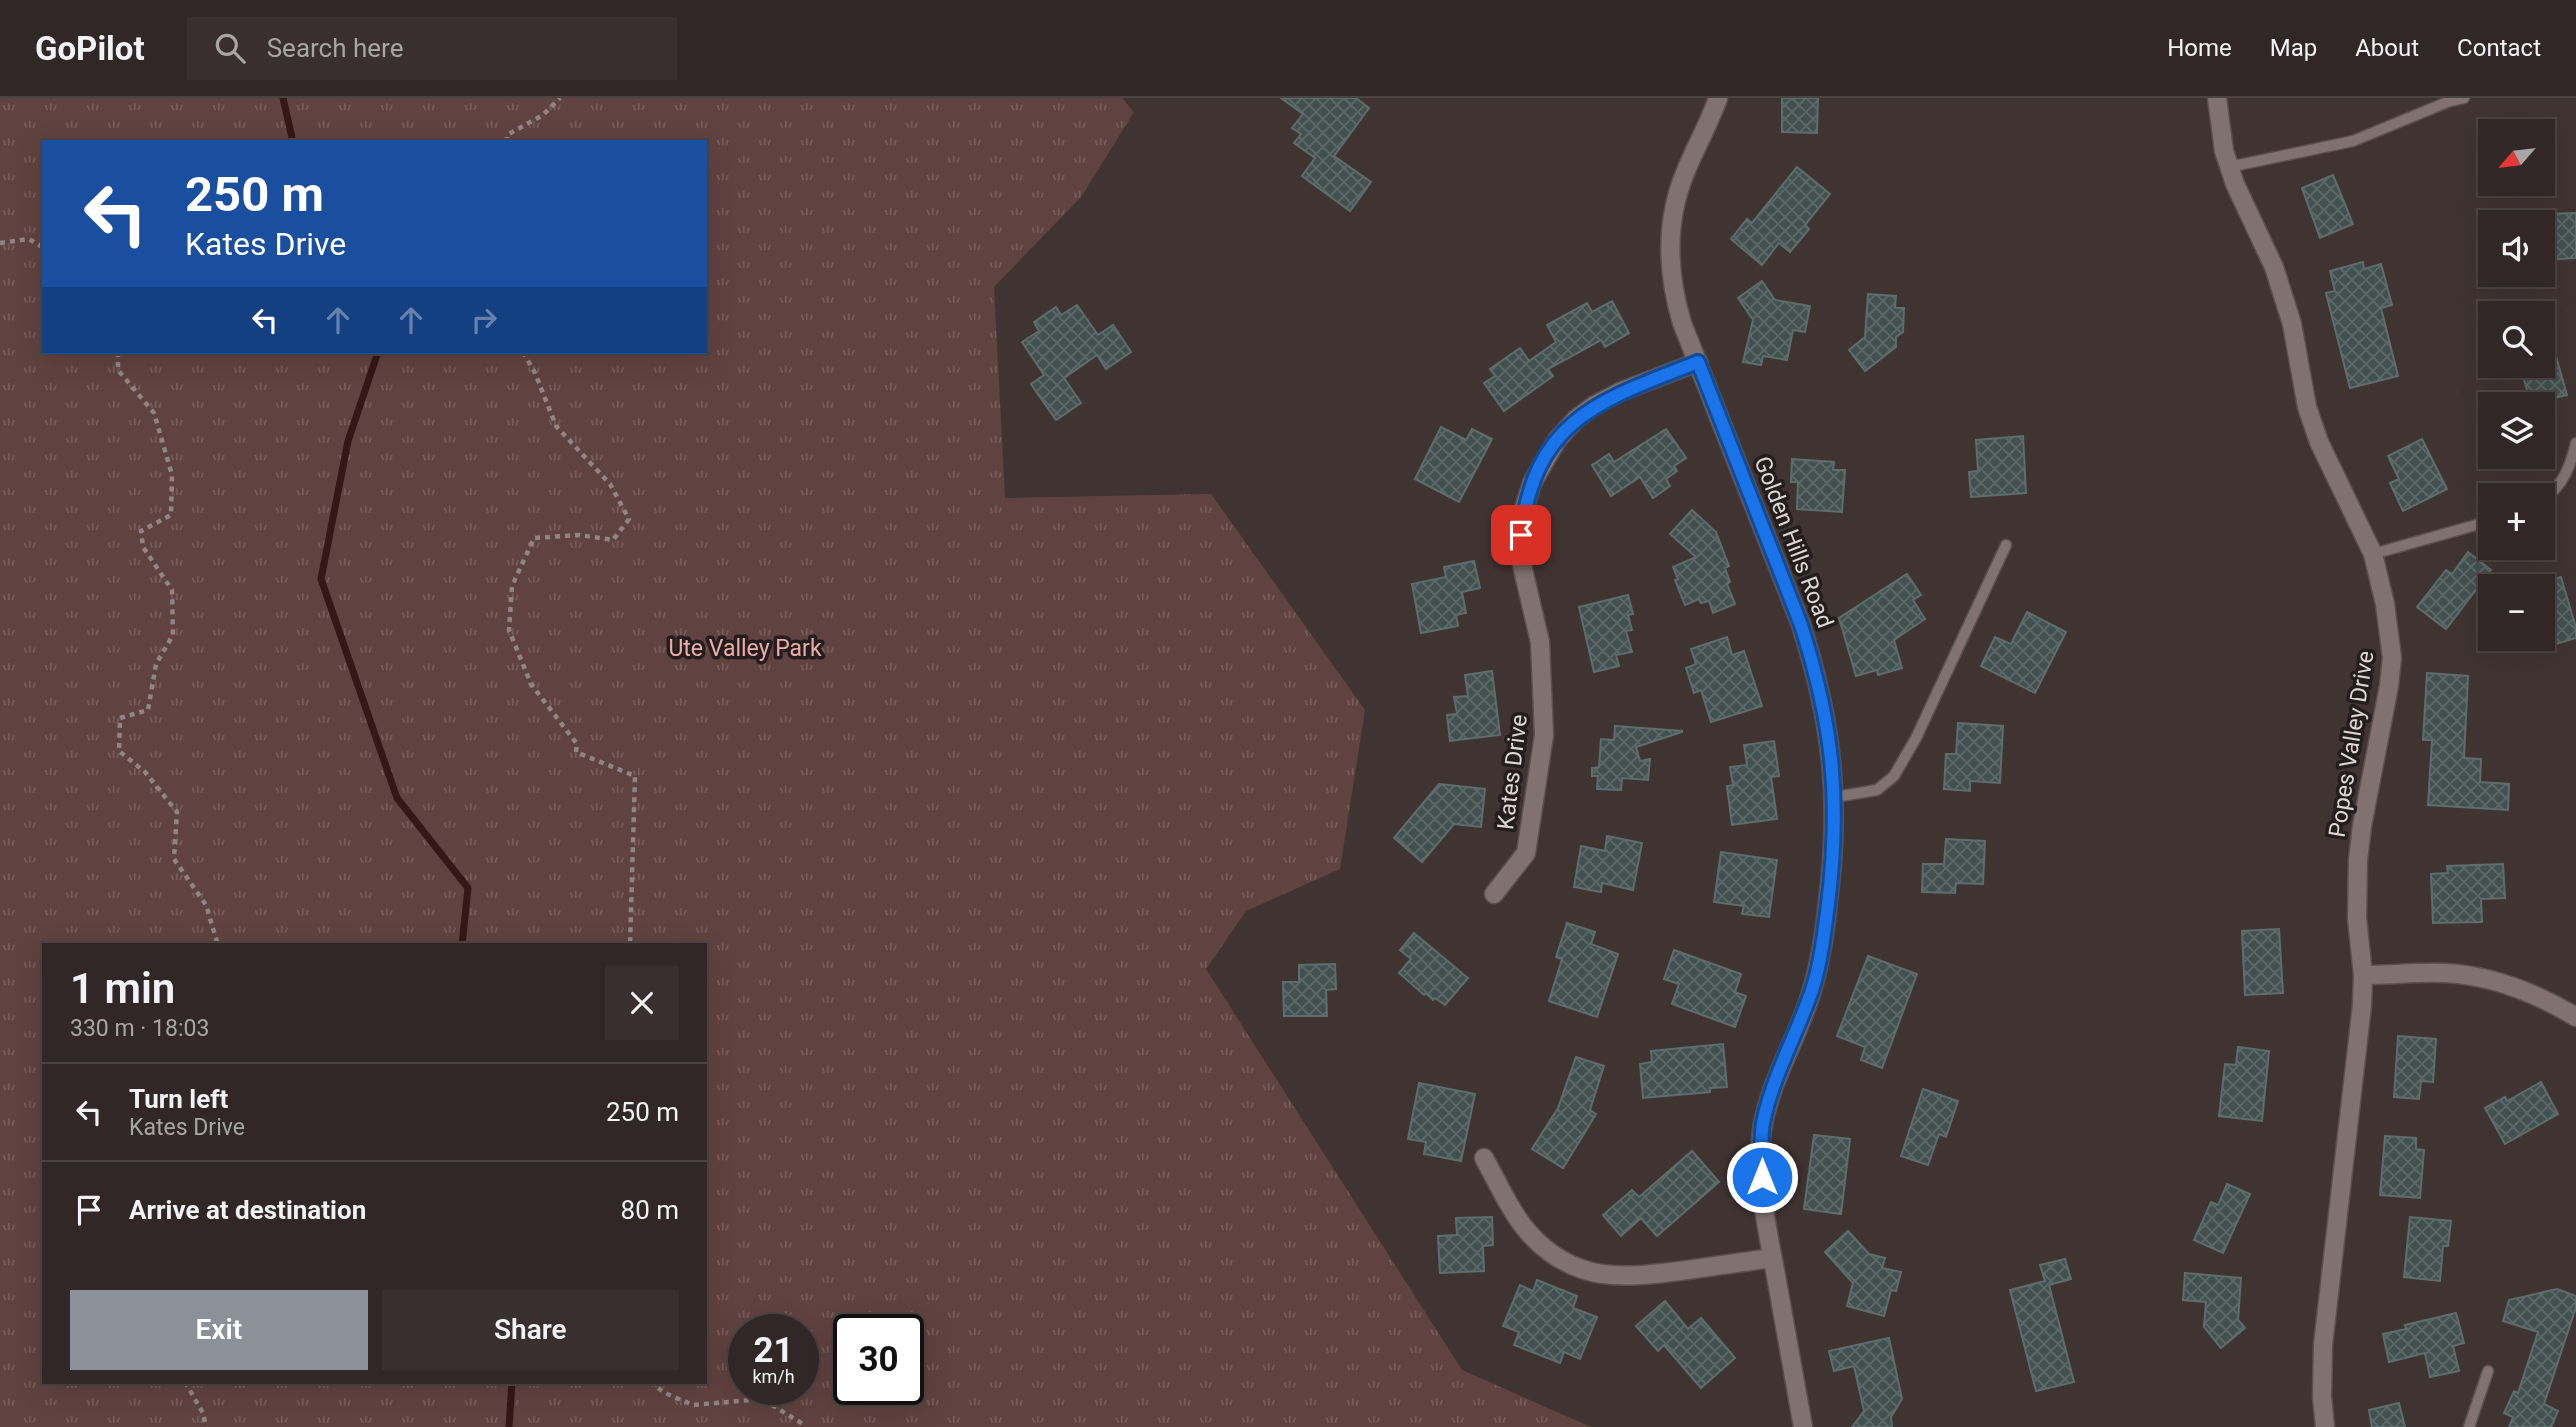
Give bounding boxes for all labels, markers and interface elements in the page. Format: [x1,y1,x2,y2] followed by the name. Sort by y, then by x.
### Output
[187,17,677,80] search box
[35,29,145,68] text: GoPilot
[211,29,249,67] icon: search
[267,33,403,63] text: Search here
[2167,34,2232,62] text: Home
[2270,34,2317,62] text: Map
[2355,34,2419,62] text: About
[2457,34,2541,62] text: Contact
[2478,119,2555,196] north arrow
[2478,119,2555,651] map controls
[185,166,324,223] text: 250 m
[70,168,161,259] icon: left
[2478,210,2555,287] button: sound
[185,225,346,263] text: Kates Drive
[246,301,284,339] icon: left
[319,301,357,339] icon: ahead
[392,301,430,339] icon: ahead
[465,301,503,339] icon: right
[2478,301,2555,378] button: search
[2478,392,2555,469] button: layers
[1748,453,1839,632] street label: Golden Hills Road
[2478,483,2555,560] button: +
[1491,505,1551,565] pin
[1502,516,1540,554] icon: arrive
[2478,574,2555,651] button: −
[668,635,822,662] park label: Ute Valley Park
[2323,649,2380,839] street label: Popes Valley Drive
[1492,713,1533,831] street label: Kates Drive
[70,964,175,1013] text: 1 min
[605,966,679,1040] button: close
[70,1015,209,1042] text: 330 m · 18:03
[129,1084,228,1114] text: Turn left
[70,1093,108,1131] icon: left
[606,1097,679,1127] text: 250 m
[129,1114,245,1141] text: Kates Drive
[1725,1140,1799,1214] position arrow
[70,1191,108,1229] icon: arrive
[129,1195,366,1225] text: Arrive at destination
[621,1195,679,1225] text: 80 m
[70,1290,368,1370] button: Exit
[382,1290,679,1370] button: Share
[833,1314,924,1405] speed limit sign: 30
[753,1330,794,1371] text: 21
[752,1366,795,1387] text: km/h

